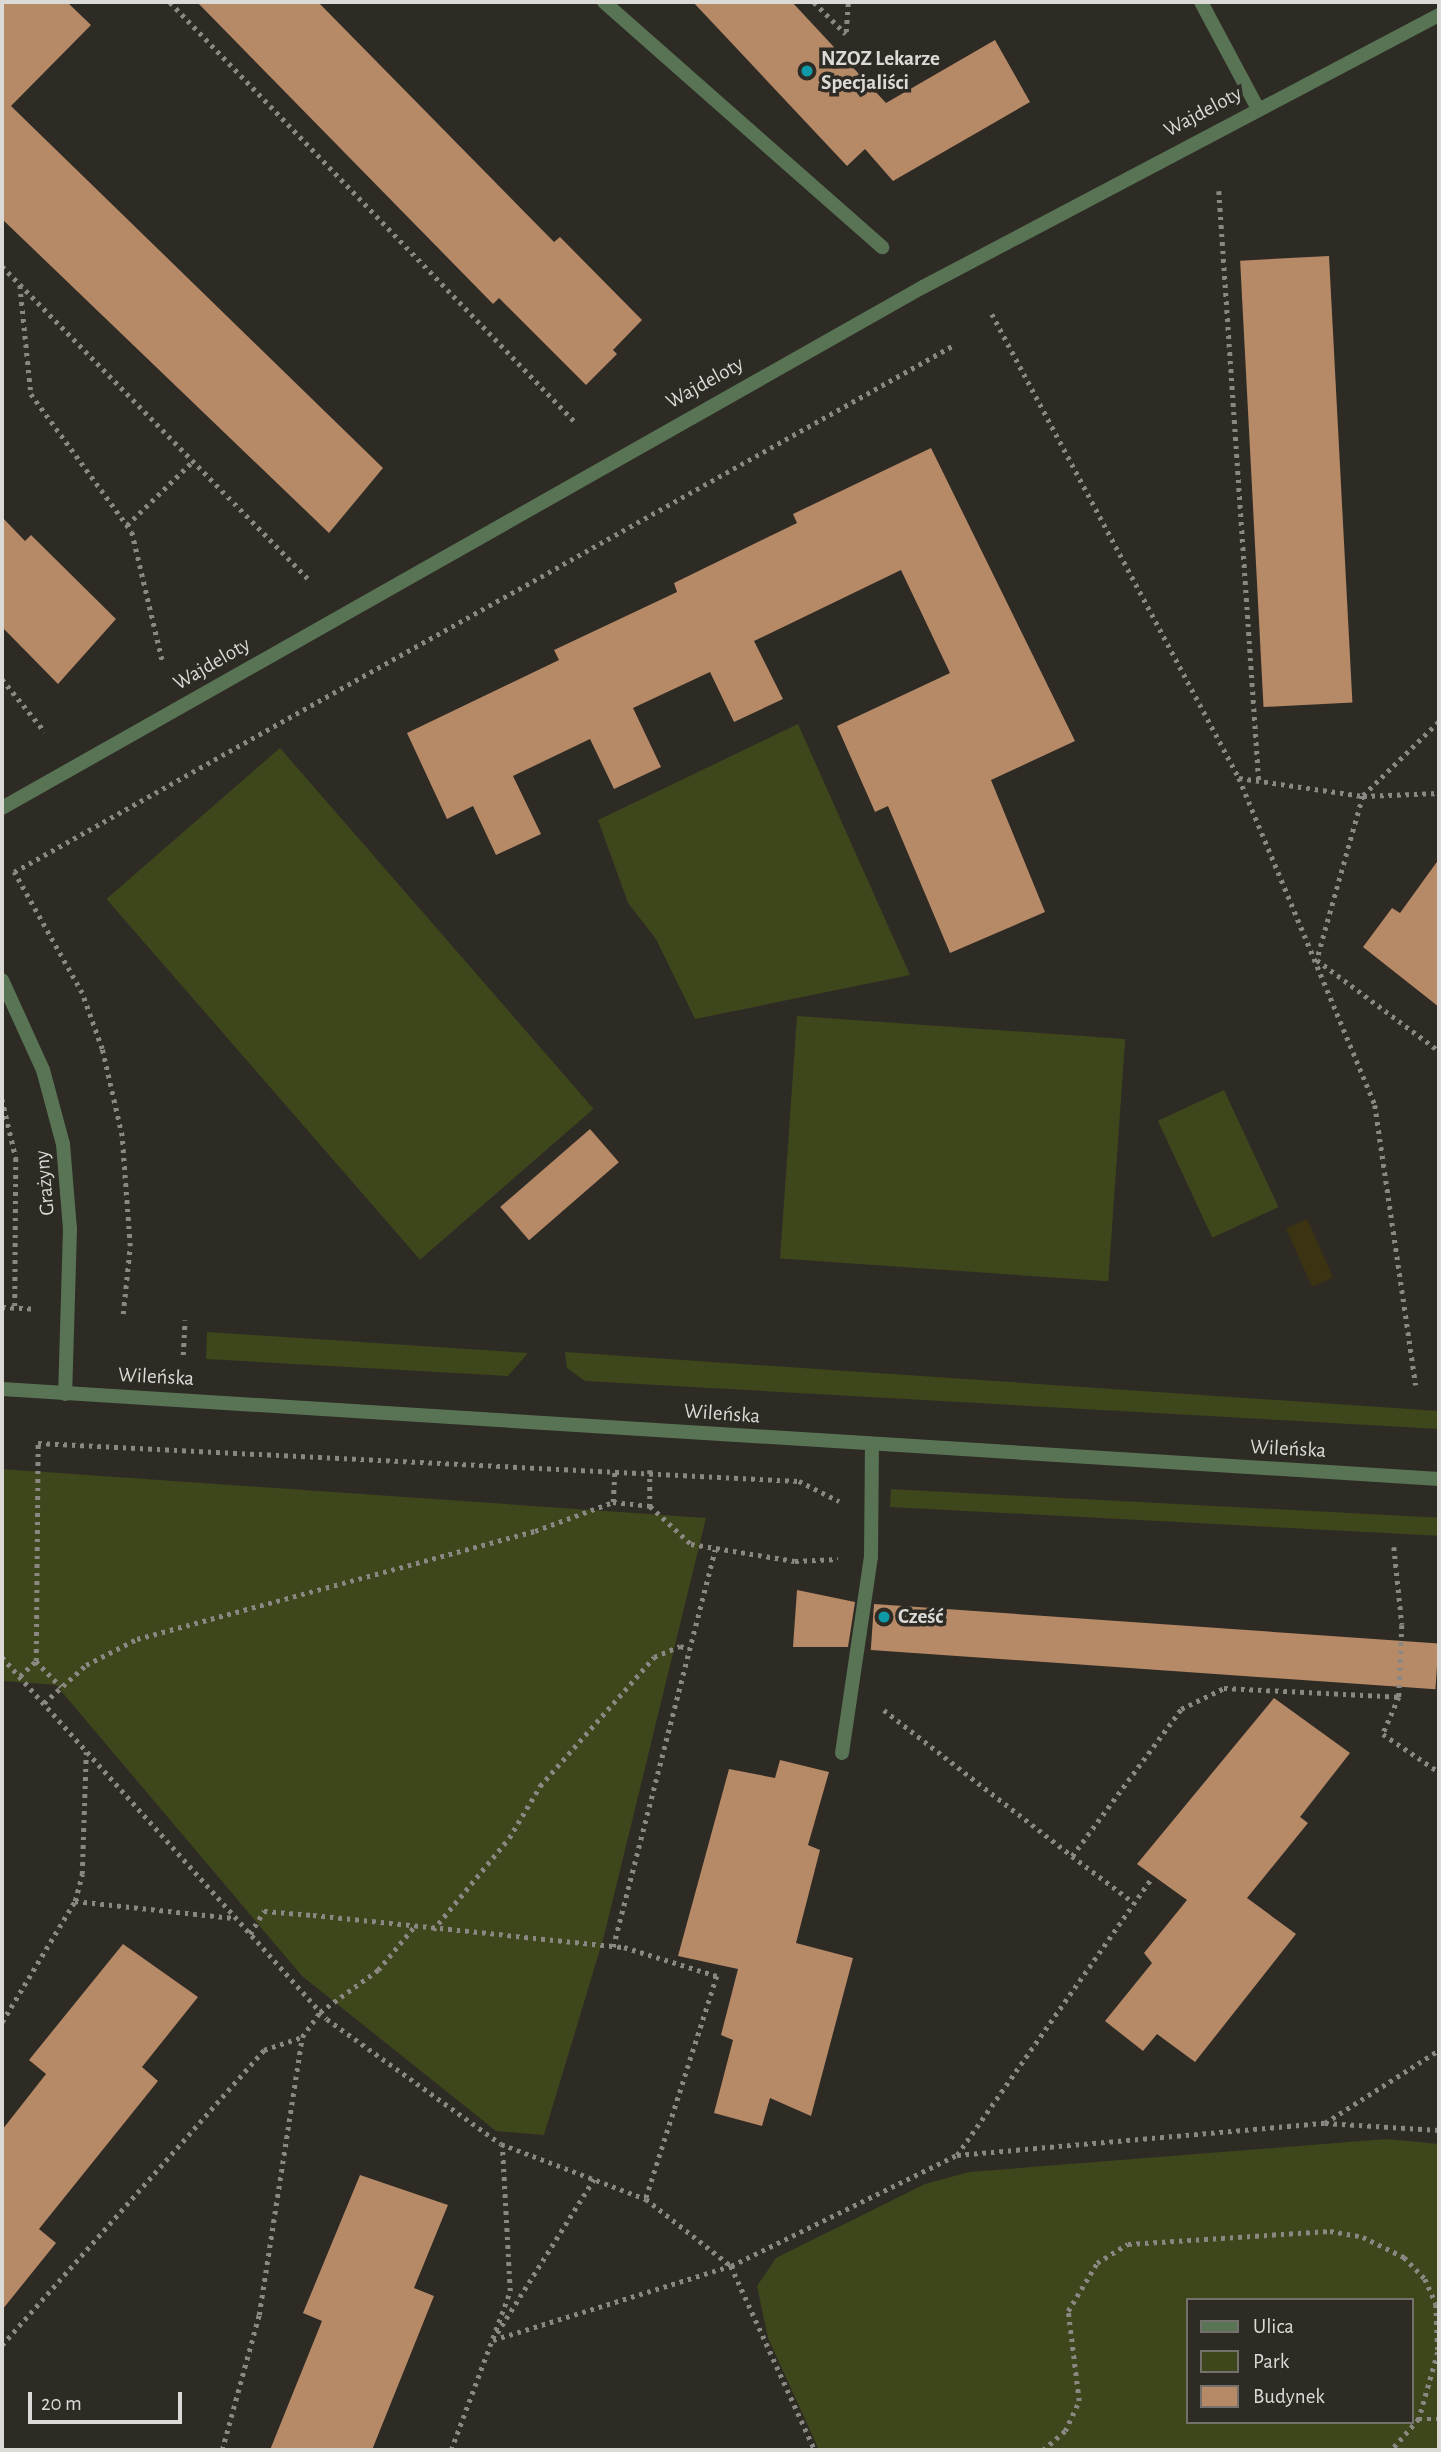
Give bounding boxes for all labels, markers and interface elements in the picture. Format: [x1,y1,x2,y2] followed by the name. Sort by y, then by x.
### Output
[821,46,940,96] place label: NZOZ Lekarze Specjaliści
[799,63,815,79] marker: NZOZ Lekarze Specjaliści
[1160,81,1246,143] street label: Wajdeloty
[662,351,748,415] street label: Wajdeloty
[169,632,255,696] street label: Wajdeloty
[30,1149,60,1217] street label: Grażyny
[117,1362,195,1392] street label: Wileńska
[683,1399,761,1429] street label: Wileńska
[1249,1434,1327,1464] street label: Wileńska
[898,1604,943,1630] place label: Cześć
[876,1609,892,1625] marker: Cześć
[1186,2298,1413,2424] legend
[1253,2316,1294,2337] text: Ulica
[1253,2351,1289,2372] text: Park
[32,2378,186,2422] scale bar
[1253,2386,1325,2407] text: Budynek
[41,2393,82,2414] text: 20 m

